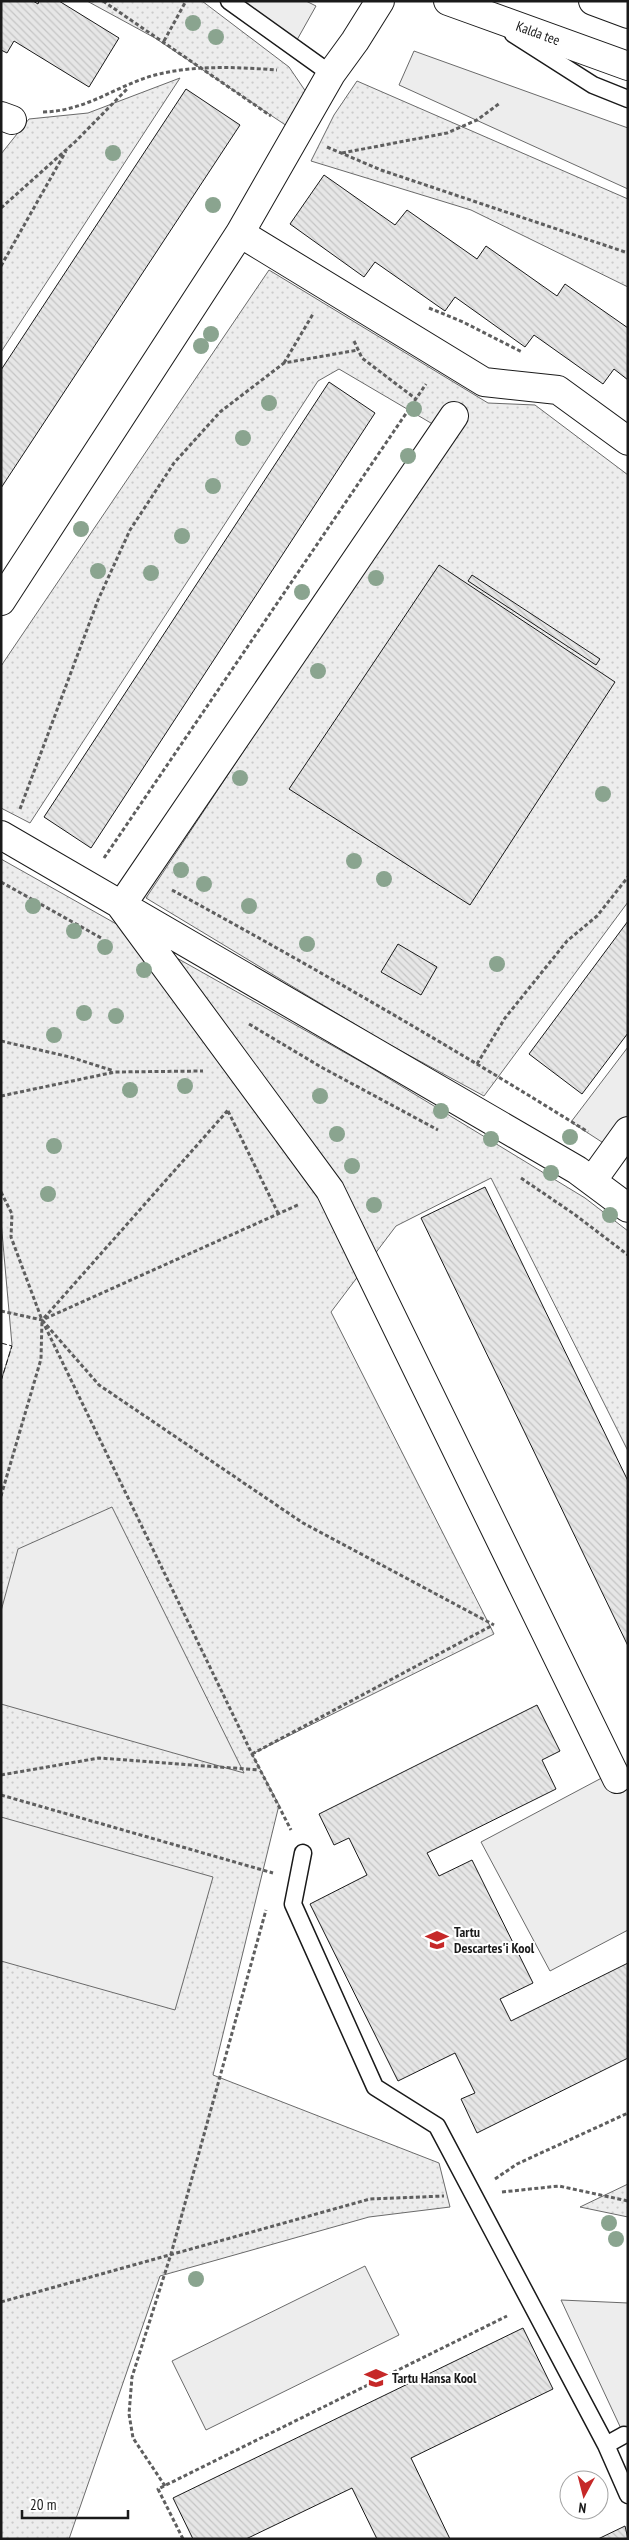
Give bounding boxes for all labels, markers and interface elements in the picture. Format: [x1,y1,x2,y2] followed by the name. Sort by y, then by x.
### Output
[514,17,563,49] street label: Kalda tee
[454,1923,535,1957] place label: Tartu Descartes'i Kool
[424,1927,450,1953] school or university icon: Tartu Descartes'i Kool
[363,2365,389,2391] school or university icon: Tartu Hansa Kool
[392,2369,477,2387] place label: Tartu Hansa Kool
[559,2470,609,2520] north arrow
[22,2488,129,2520] scale bar
[30,2495,56,2514] text: 20 m
[578,2499,587,2517] text: N

